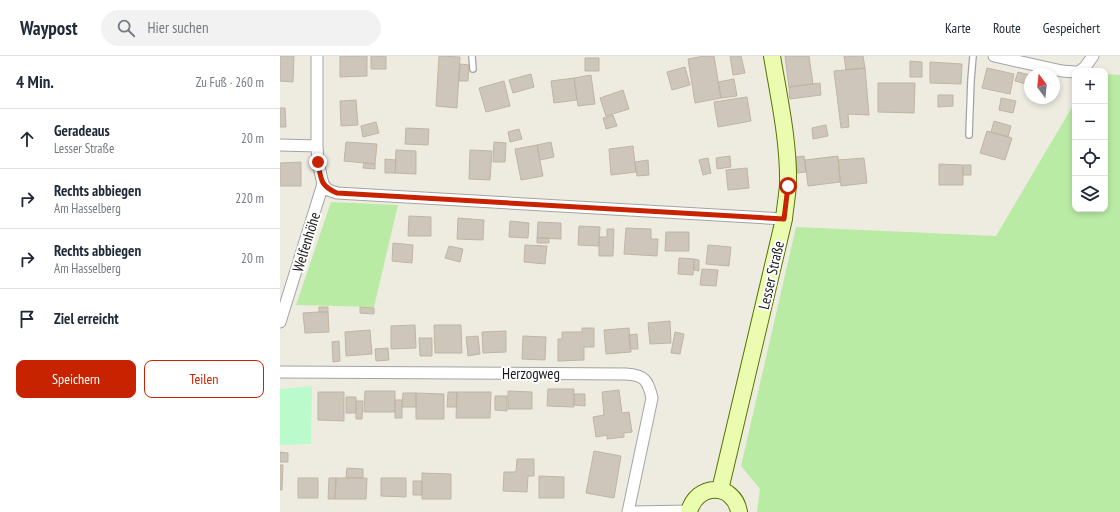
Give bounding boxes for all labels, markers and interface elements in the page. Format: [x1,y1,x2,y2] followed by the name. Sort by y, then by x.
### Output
[101,10,381,46] search box
[20,16,77,40] text: Waypost
[115,17,137,39] icon: search
[147,18,209,37] text: Hier suchen
[945,19,971,37] text: Karte
[993,19,1021,37] text: Route
[1043,19,1100,37] text: Gespeichert
[1024,68,1060,104] north arrow
[1072,68,1108,212] map controls
[1072,68,1108,104] button: +
[16,71,54,93] text: 4 Min.
[196,74,264,91] text: Zu Fuß · 260 m
[1072,104,1108,140] button: −
[54,121,110,140] text: Geradeaus
[16,128,38,150] icon: ahead
[241,130,264,147] text: 20 m
[54,140,114,157] text: Lesser Straße
[1072,140,1108,176] button: locate
[309,153,327,171] route end
[1072,176,1108,212] button: layers
[779,177,797,195] route start
[54,181,141,200] text: Rechts abbiegen
[16,188,38,210] icon: right
[235,190,264,207] text: 220 m
[54,200,121,217] text: Am Hasselberg
[288,210,324,274] street label: Welfenhöhe
[754,239,788,311] street label: Lesser Straße
[54,241,141,260] text: Rechts abbiegen
[16,248,38,270] icon: right
[241,250,264,267] text: 20 m
[54,260,121,277] text: Am Hasselberg
[16,308,38,330] icon: arrive
[54,309,119,328] text: Ziel erreicht
[16,360,136,398] button: Speichern
[144,360,264,398] button: Teilen
[502,364,560,383] street label: Herzogweg

